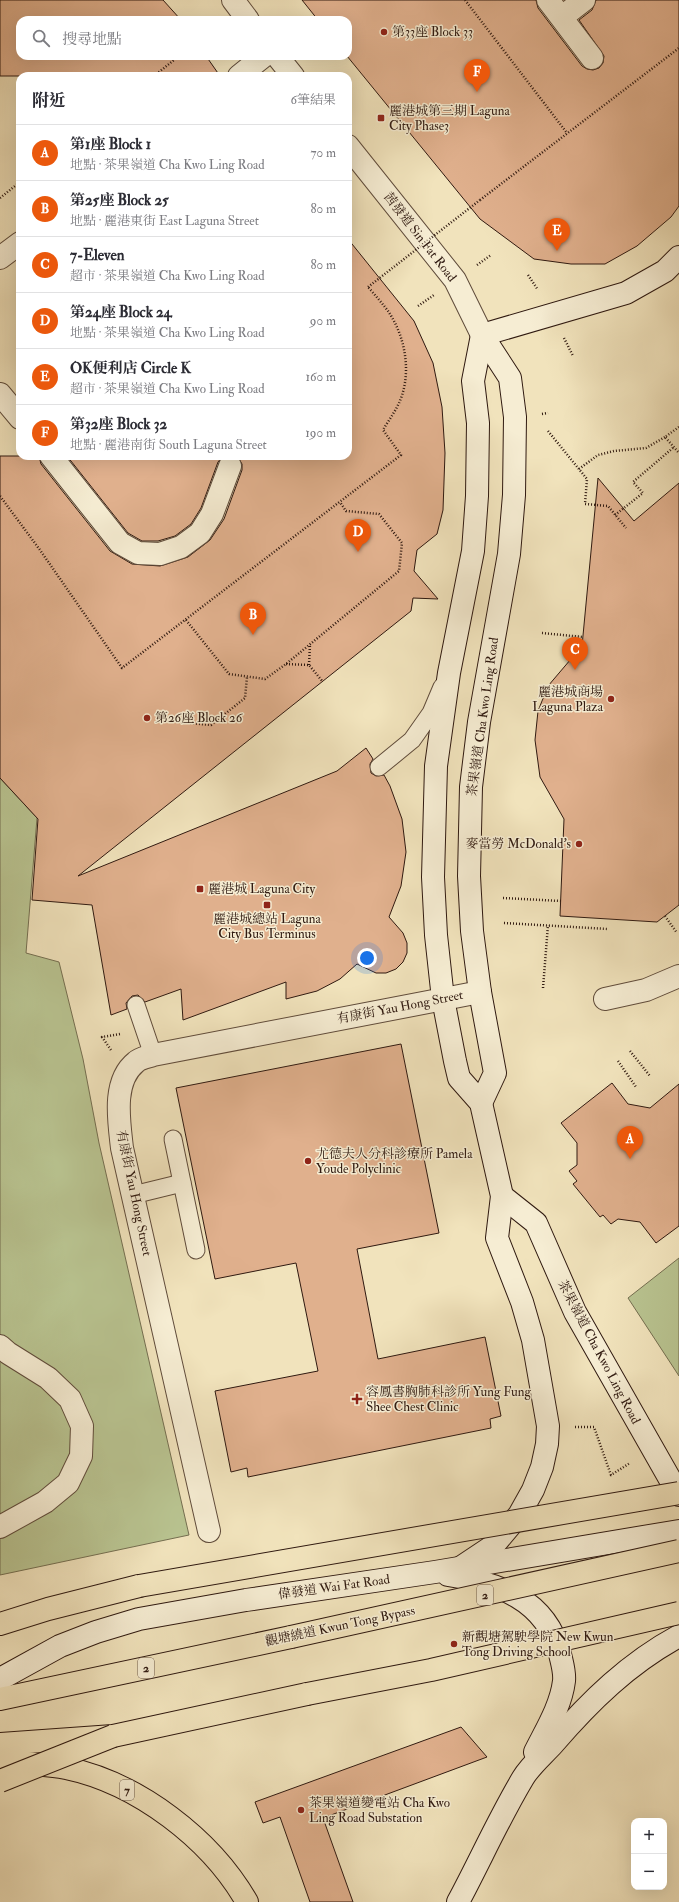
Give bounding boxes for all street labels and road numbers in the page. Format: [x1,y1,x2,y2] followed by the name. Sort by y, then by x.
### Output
[380,189,460,285] street label: 茜發道 Sin Fat Road
[464,636,502,798] street label: 茶果嶺道 Cha Kwo Ling Road
[336,987,464,1027] street label: 有康街 Yau Hong Street
[113,1129,155,1257] street label: 有康街 Yau Hong Street
[554,1277,644,1427] street label: 茶果嶺道 Cha Kwo Ling Road
[277,1571,391,1603] street label: 偉發道 Wai Fat Road
[477,1585,493,1605] road number: 2
[264,1602,417,1651] street label: 觀塘繞道 Kwun Tong Bypass
[138,1658,154,1678] road number: 2
[120,1780,134,1800] road number: 7

